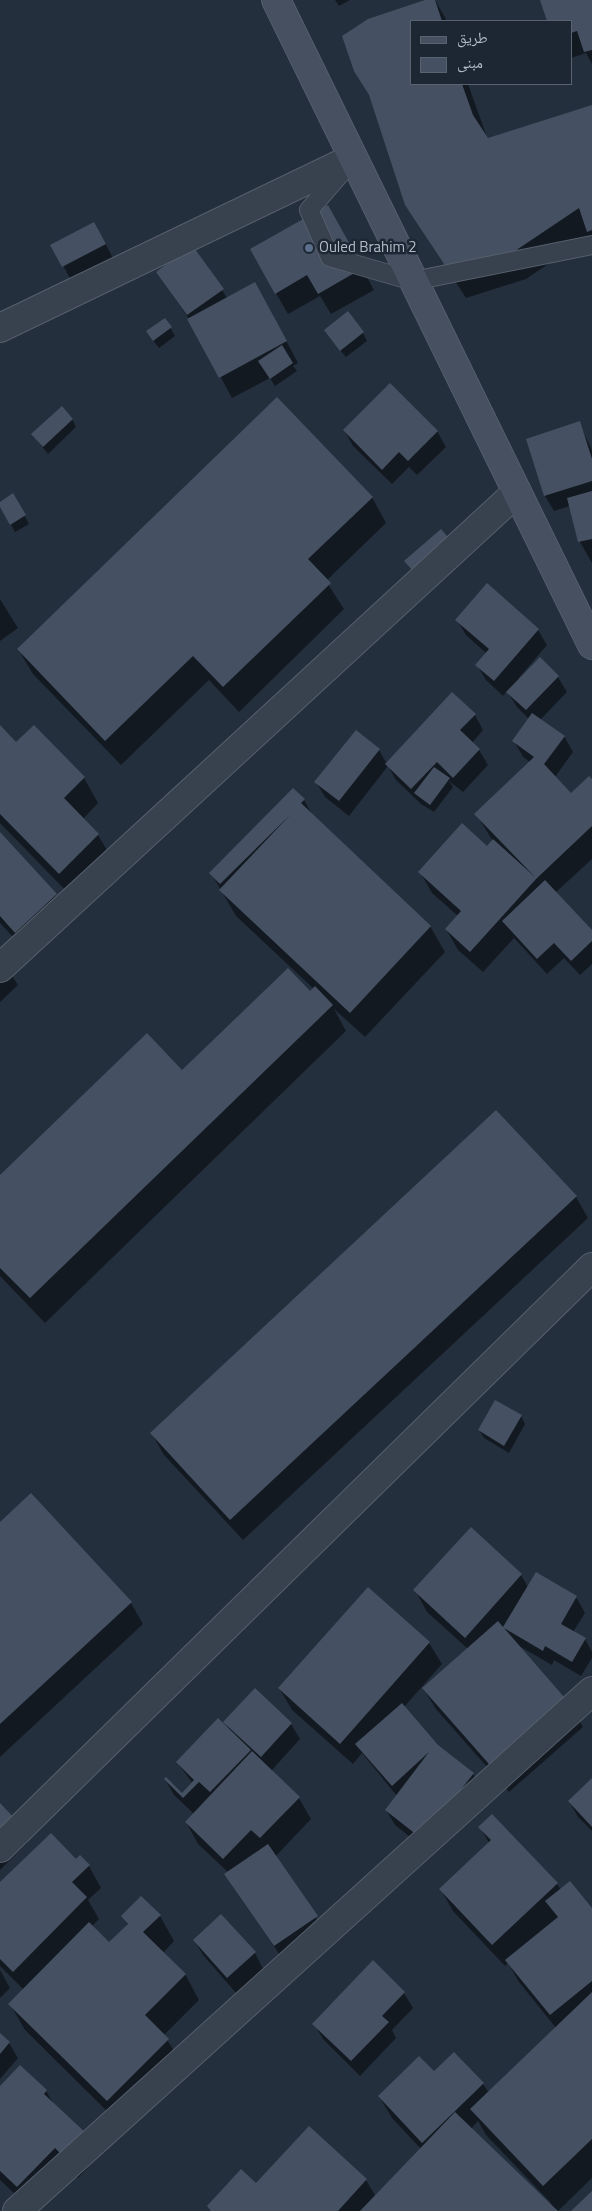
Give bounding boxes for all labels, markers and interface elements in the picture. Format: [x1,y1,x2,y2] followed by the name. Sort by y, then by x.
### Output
[410,20,572,85] legend
[457,26,488,49] text: طريق
[457,51,483,74] text: مبنى
[319,239,417,257] place label: Ouled Brahim 2
[303,242,315,254] marker: Ouled Brahim 2

